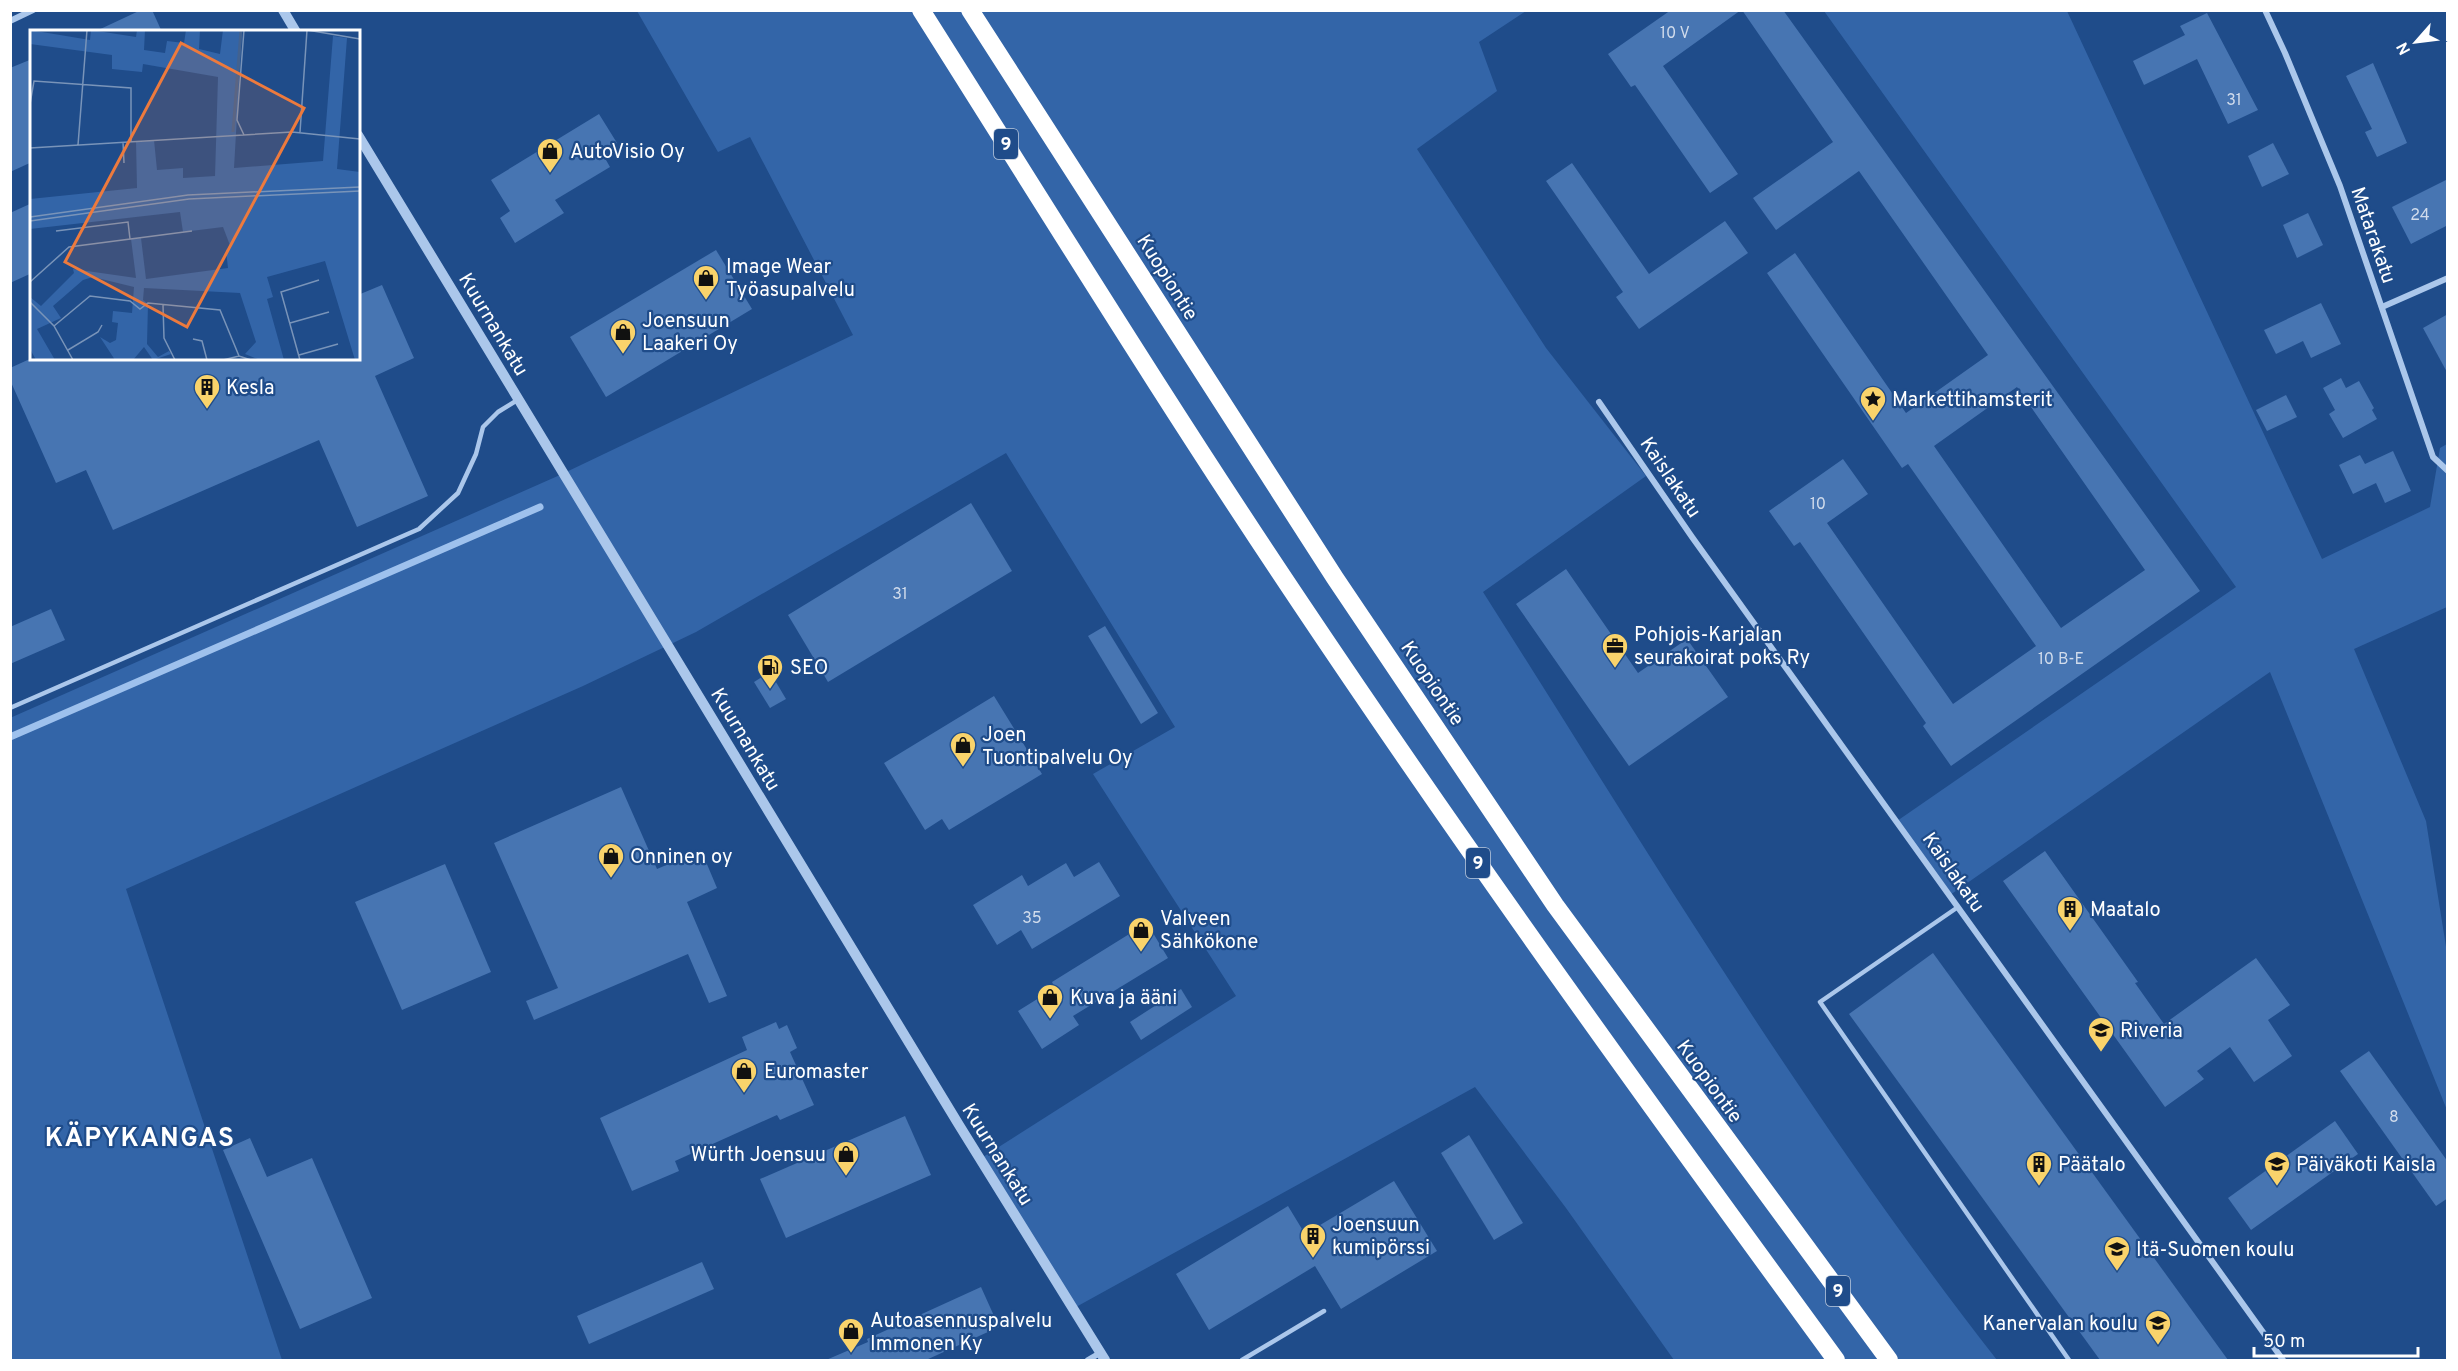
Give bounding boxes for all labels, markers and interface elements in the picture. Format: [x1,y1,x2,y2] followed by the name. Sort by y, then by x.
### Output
[2386,12,2446,72] north arrow
[1660,24,1690,44] house number: 10 V
[30,30,360,360] inset map
[2393,38,2416,58] text: N
[2226,91,2242,111] house number: 31
[994,129,1018,159] road number: 9
[535,136,565,174] shop icon: AutoVisio Oy
[570,140,685,166] place label: AutoVisio Oy
[2343,184,2401,287] street label: Matarakatu
[2410,206,2430,226] house number: 24
[1130,230,1203,326] street label: Kuopiontie
[726,255,855,304] place label: Image Wear Työasupalvelu
[691,263,721,301] shop icon: Image Wear Työasupalvelu
[451,269,533,381] street label: Kuurnankatu
[642,309,738,358] place label: Joensuun Laakeri Oy
[608,317,638,355] shop icon: Joensuun Laakeri Oy
[192,372,222,410] building icon: Kesla
[226,376,274,402] place label: Kesla
[1858,384,1888,422] place icon: Markettihamsterit
[1892,388,2053,414] place label: Markettihamsterit
[1633,433,1706,524] street label: Kaislakatu
[1810,495,1826,515] house number: 10
[892,585,908,605] house number: 31
[1634,623,1810,672] place label: Pohjois-Karjalan seurakoirat poks Ry
[1600,631,1630,669] office icon: Pohjois-Karjalan seurakoirat poks Ry
[1394,637,1469,731] street label: Kuopiontie
[2038,650,2084,670] house number: 10 B-E
[755,652,785,690] fuel station icon: SEO
[790,656,828,682] place label: SEO
[703,684,785,796] street label: Kuurnankatu
[982,723,1133,772] place label: Joen Tuontipalvelu Oy
[948,730,978,768] shop icon: Joen Tuontipalvelu Oy
[1915,828,1989,918] street label: Kaislakatu
[596,841,626,879] shop icon: Onninen oy
[630,845,733,871] place label: Onninen oy
[1466,848,1490,878] road number: 9
[2055,894,2085,932] building icon: Maatalo
[2090,898,2161,924] place label: Maatalo
[1160,907,1258,956] place label: Valveen Sähkökone
[1022,909,1042,929] house number: 35
[1126,915,1156,953] shop icon: Valveen Sähkökone
[1035,982,1065,1020] shop icon: Kuva ja ääni
[1070,986,1177,1012] place label: Kuva ja ääni
[2086,1015,2116,1053] school or university icon: Riveria
[2120,1019,2183,1045] place label: Riveria
[1669,1035,1747,1129] street label: Kuopiontie
[729,1056,759,1094] shop icon: Euromaster
[764,1060,869,1086] place label: Euromaster
[955,1099,1038,1211] street label: Kuurnankatu
[2389,1108,2399,1128] house number: 8
[45,1121,235,1156] district label: KÄPYKANGAS
[831,1139,861,1177] shop icon: Würth Joensuu
[691,1143,826,1169] place label: Würth Joensuu
[2024,1149,2054,1187] building icon: Päätalo
[2262,1149,2292,1187] school or university icon: Päiväkoti Kaisla
[2058,1153,2126,1179] place label: Päätalo
[2296,1153,2436,1179] place label: Päiväkoti Kaisla
[1332,1213,1430,1262] place label: Joensuun kumipörssi
[1298,1221,1328,1259] building icon: Joensuun kumipörssi
[2102,1234,2132,1272] school or university icon: Itä-Suomen koulu
[2136,1238,2295,1264] place label: Itä-Suomen koulu
[1826,1276,1850,1306] road number: 9
[2143,1308,2173,1346] school or university icon: Kanervalan koulu
[870,1309,1052,1358] place label: Autoasennuspalvelu Immonen Ky
[1983,1312,2138,1338] place label: Kanervalan koulu
[836,1316,866,1354] shop icon: Autoasennuspalvelu Immonen Ky
[2254,1320,2418,1358] scale bar
[2263,1331,2305,1354] text: 50 m

